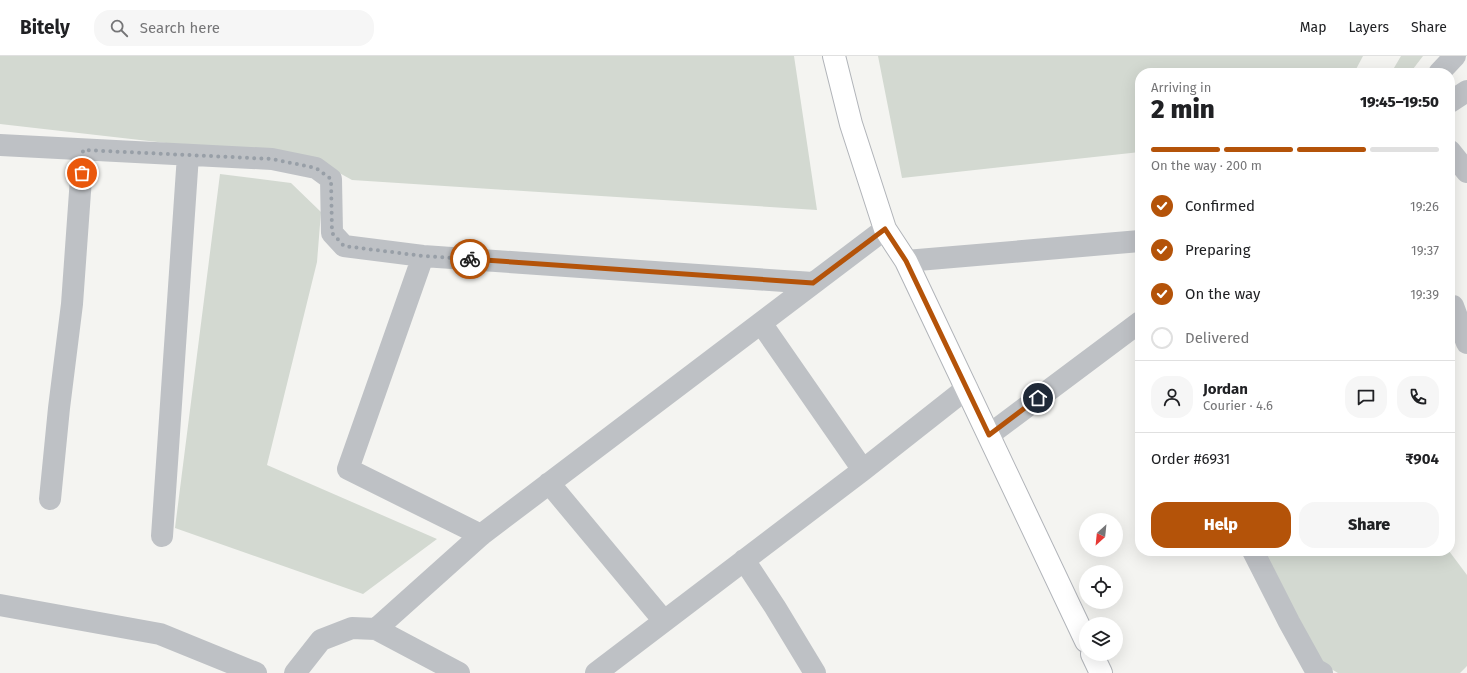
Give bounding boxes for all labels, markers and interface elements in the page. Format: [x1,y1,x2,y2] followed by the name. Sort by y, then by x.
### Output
[94,10,374,46] search box
[20,16,70,39] text: Bitely
[108,17,130,39] icon: search
[140,19,220,37] text: Search here
[1300,19,1326,36] text: Map
[1348,19,1389,36] text: Layers
[1411,19,1447,36] text: Share
[1151,80,1211,95] text: Arriving in
[1360,93,1439,111] text: 19:45–19:50
[1151,94,1215,125] text: 2 min
[65,156,99,190] pin
[1151,158,1262,173] text: On the way · 200 m
[71,162,93,184] icon: bag
[1151,195,1173,217] icon: check
[1185,197,1255,215] text: Confirmed
[1410,199,1439,214] text: 19:26
[450,239,490,279] courier
[1151,239,1173,261] icon: check
[1185,241,1250,259] text: Preparing
[1411,243,1439,258] text: 19:37
[459,248,481,270] icon: bike
[1151,283,1173,305] icon: check
[1185,285,1260,303] text: On the way
[1410,287,1439,302] text: 19:39
[1185,329,1249,347] text: Delivered
[1151,376,1193,418] button: person
[1345,376,1387,418] button: chat
[1397,376,1439,418] button: phone
[1203,380,1248,398] text: Jordan
[1021,381,1055,415] pin
[1027,387,1049,409] icon: home
[1203,398,1273,413] text: Courier · 4.6
[1151,450,1230,468] text: Order #6931
[1405,450,1439,468] text: ₹904
[1151,502,1291,548] button: Help
[1299,502,1439,548] button: Share
[1079,513,1123,557] north arrow
[1079,513,1123,661] map controls
[1079,565,1123,609] button: locate
[1079,617,1123,661] button: layers

